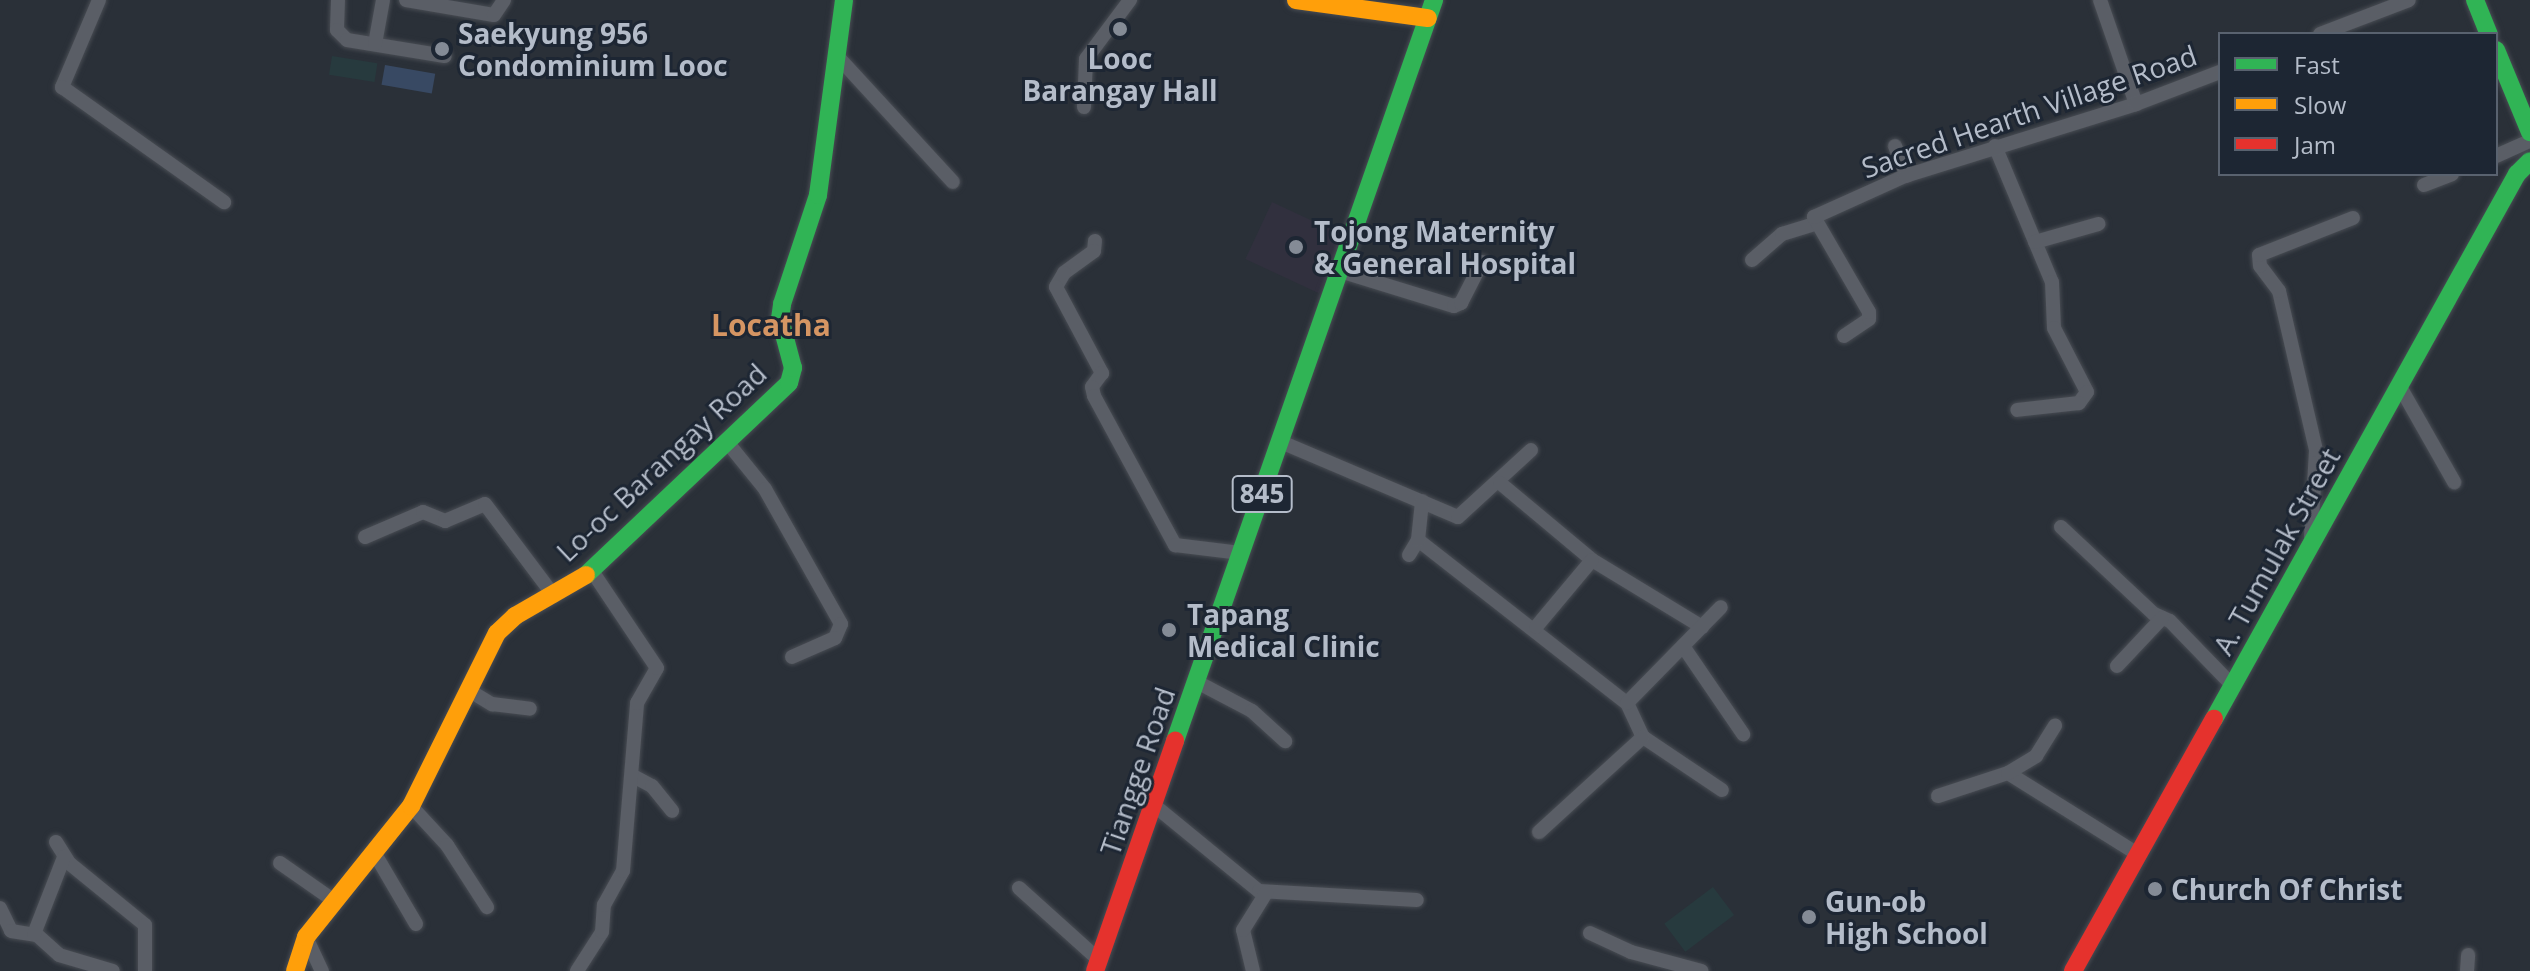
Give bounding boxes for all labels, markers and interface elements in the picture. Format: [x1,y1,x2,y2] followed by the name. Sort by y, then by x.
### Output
[458,16,728,82] place label: Saekyung 956 Condominium Looc
[1111,20,1129,38] marker: Looc Barangay Hall
[2218,32,2498,176] legend
[1857,38,2201,184] street label: Sacred Hearth Village Road
[433,40,451,58] marker: Saekyung 956 Condominium Looc
[1022,41,1218,107] place label: Looc Barangay Hall
[2294,48,2340,81] text: Fast
[2294,88,2346,121] text: Slow
[2294,128,2336,161] text: Jam
[1314,214,1576,280] place label: Tojong Maternity & General Hospital
[1285,236,1307,258] marker: Tojong Maternity & General Hospital
[711,307,831,343] district label: Locatha
[549,356,773,568] street label: Lo-oc Barangay Road
[2205,442,2347,660] street label: A. Tumulak Street
[1230,472,1294,516] road number: 845
[1187,597,1380,663] place label: Tapang Medical Clinic
[1158,619,1180,641] marker: Tapang Medical Clinic
[1093,683,1181,859] street label: Tiangge Road
[2171,872,2402,906] place label: Church Of Christ
[2146,880,2164,898] marker: Church Of Christ
[1825,884,1988,950] place label: Gun-ob High School
[1800,908,1818,926] marker: Gun-ob High School

